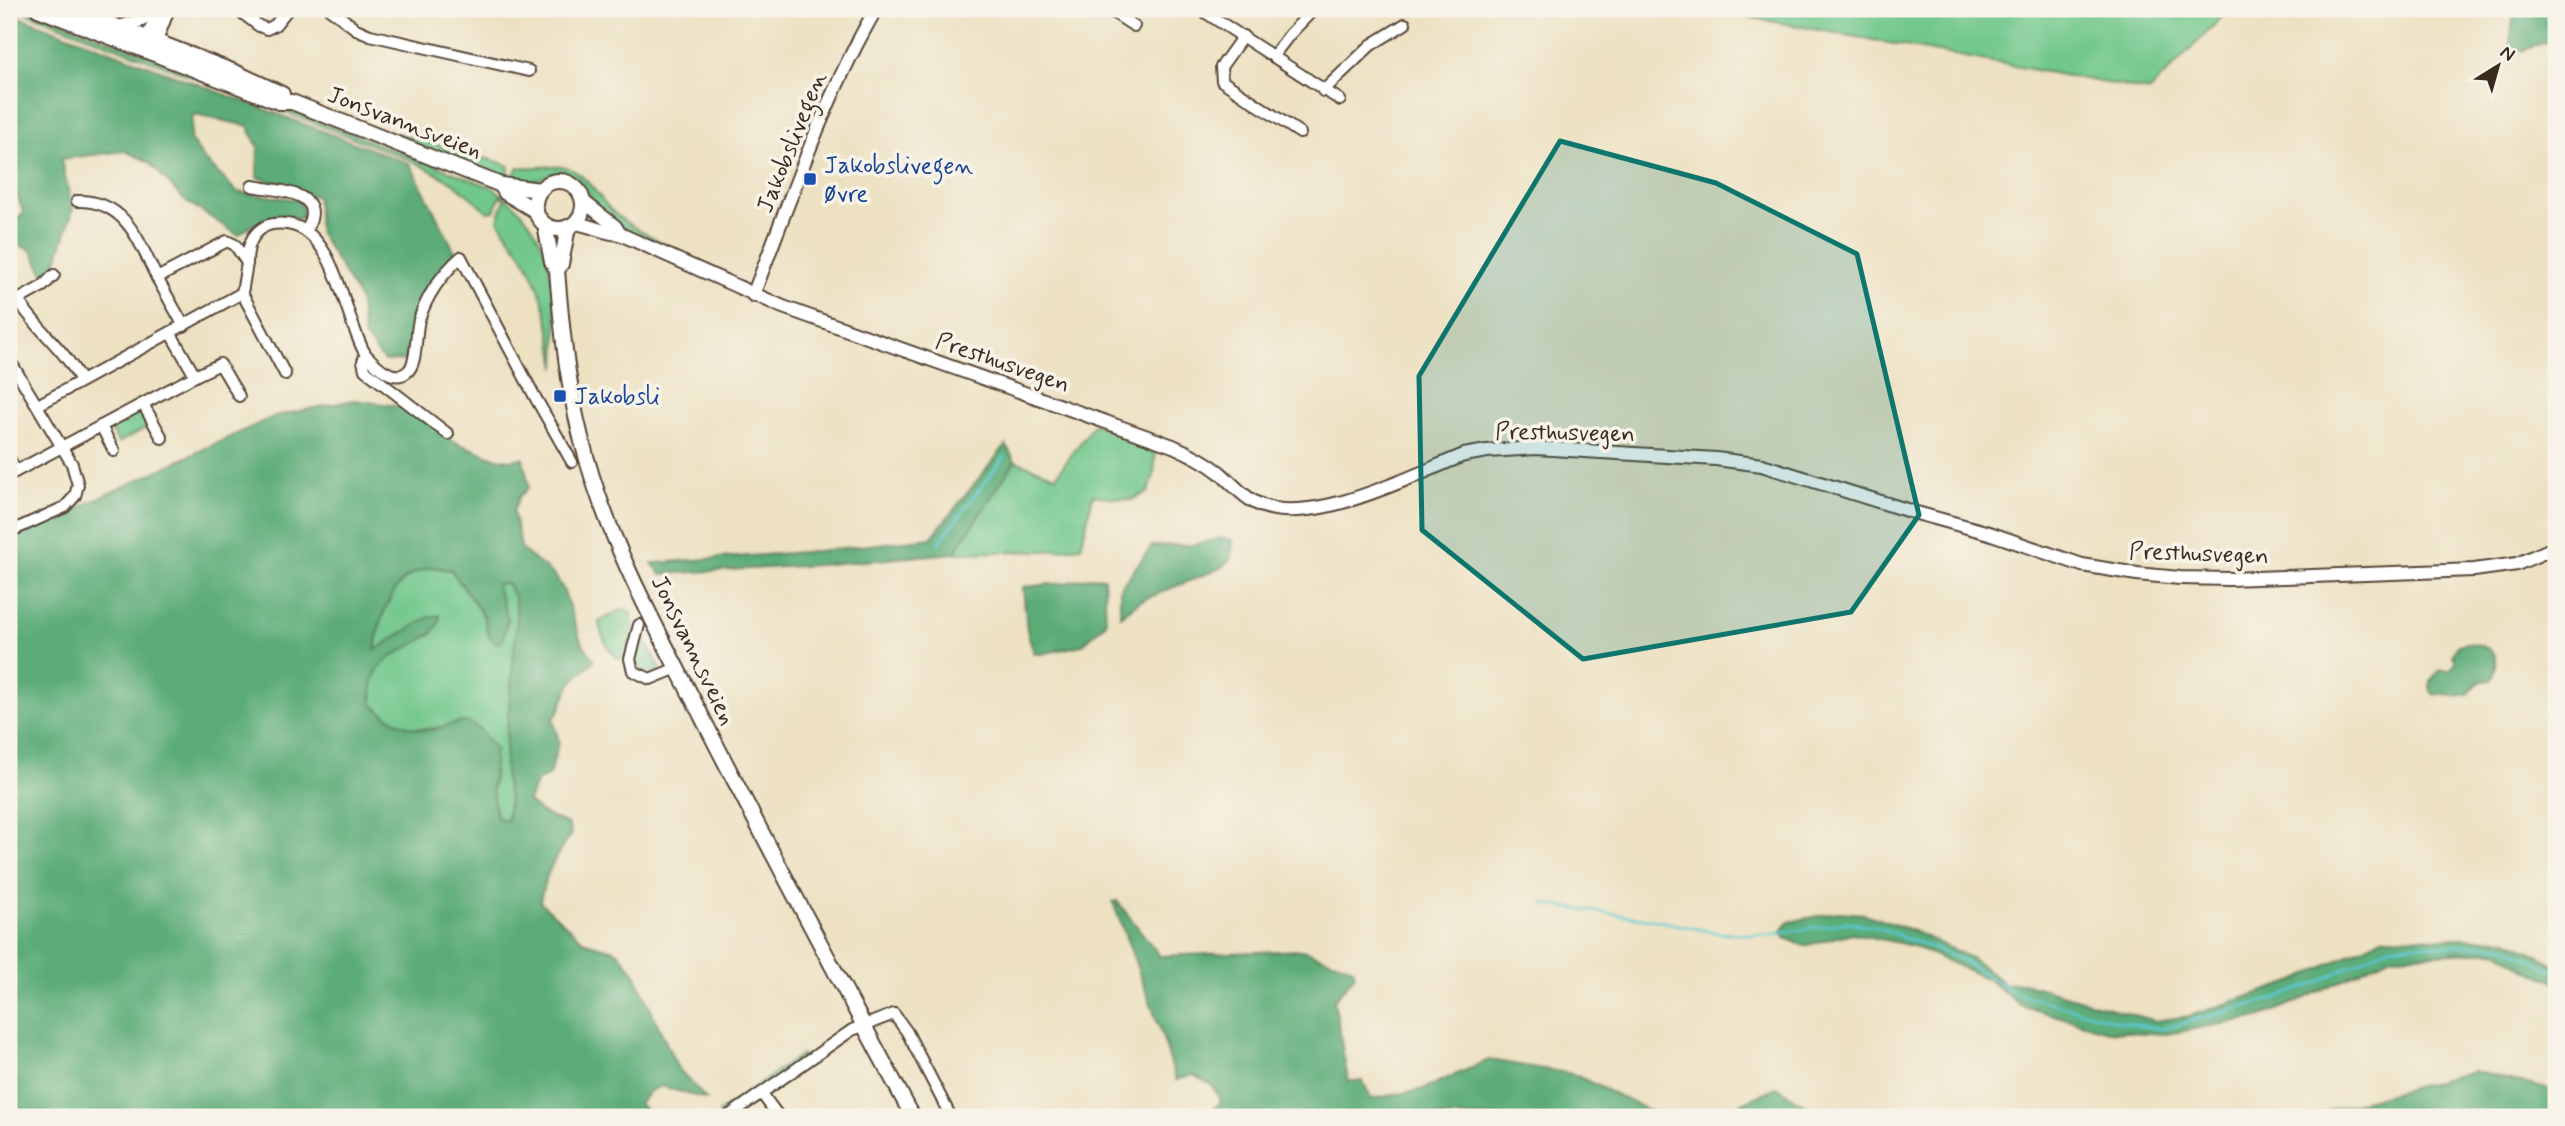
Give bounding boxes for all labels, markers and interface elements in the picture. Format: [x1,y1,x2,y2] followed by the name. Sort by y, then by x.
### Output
[2464,32,2534,102] north arrow
[2495,40,2520,67] text: N
[750,67,838,219] street label: Jakobslivegen
[323,80,486,167] street label: Jonsvannsveien
[824,151,973,210] place label: Jakobslivegen øvre
[802,171,818,187] marker: Jakobslivegen øvre
[931,326,1074,401] street label: Presthusvegen
[574,382,660,413] place label: Jakobsli
[552,388,568,404] marker: Jakobsli
[1495,417,1635,450] street label: Presthusvegen
[2129,537,2269,572] street label: Presthusvegen
[643,571,742,731] street label: Jonsvannsveien

